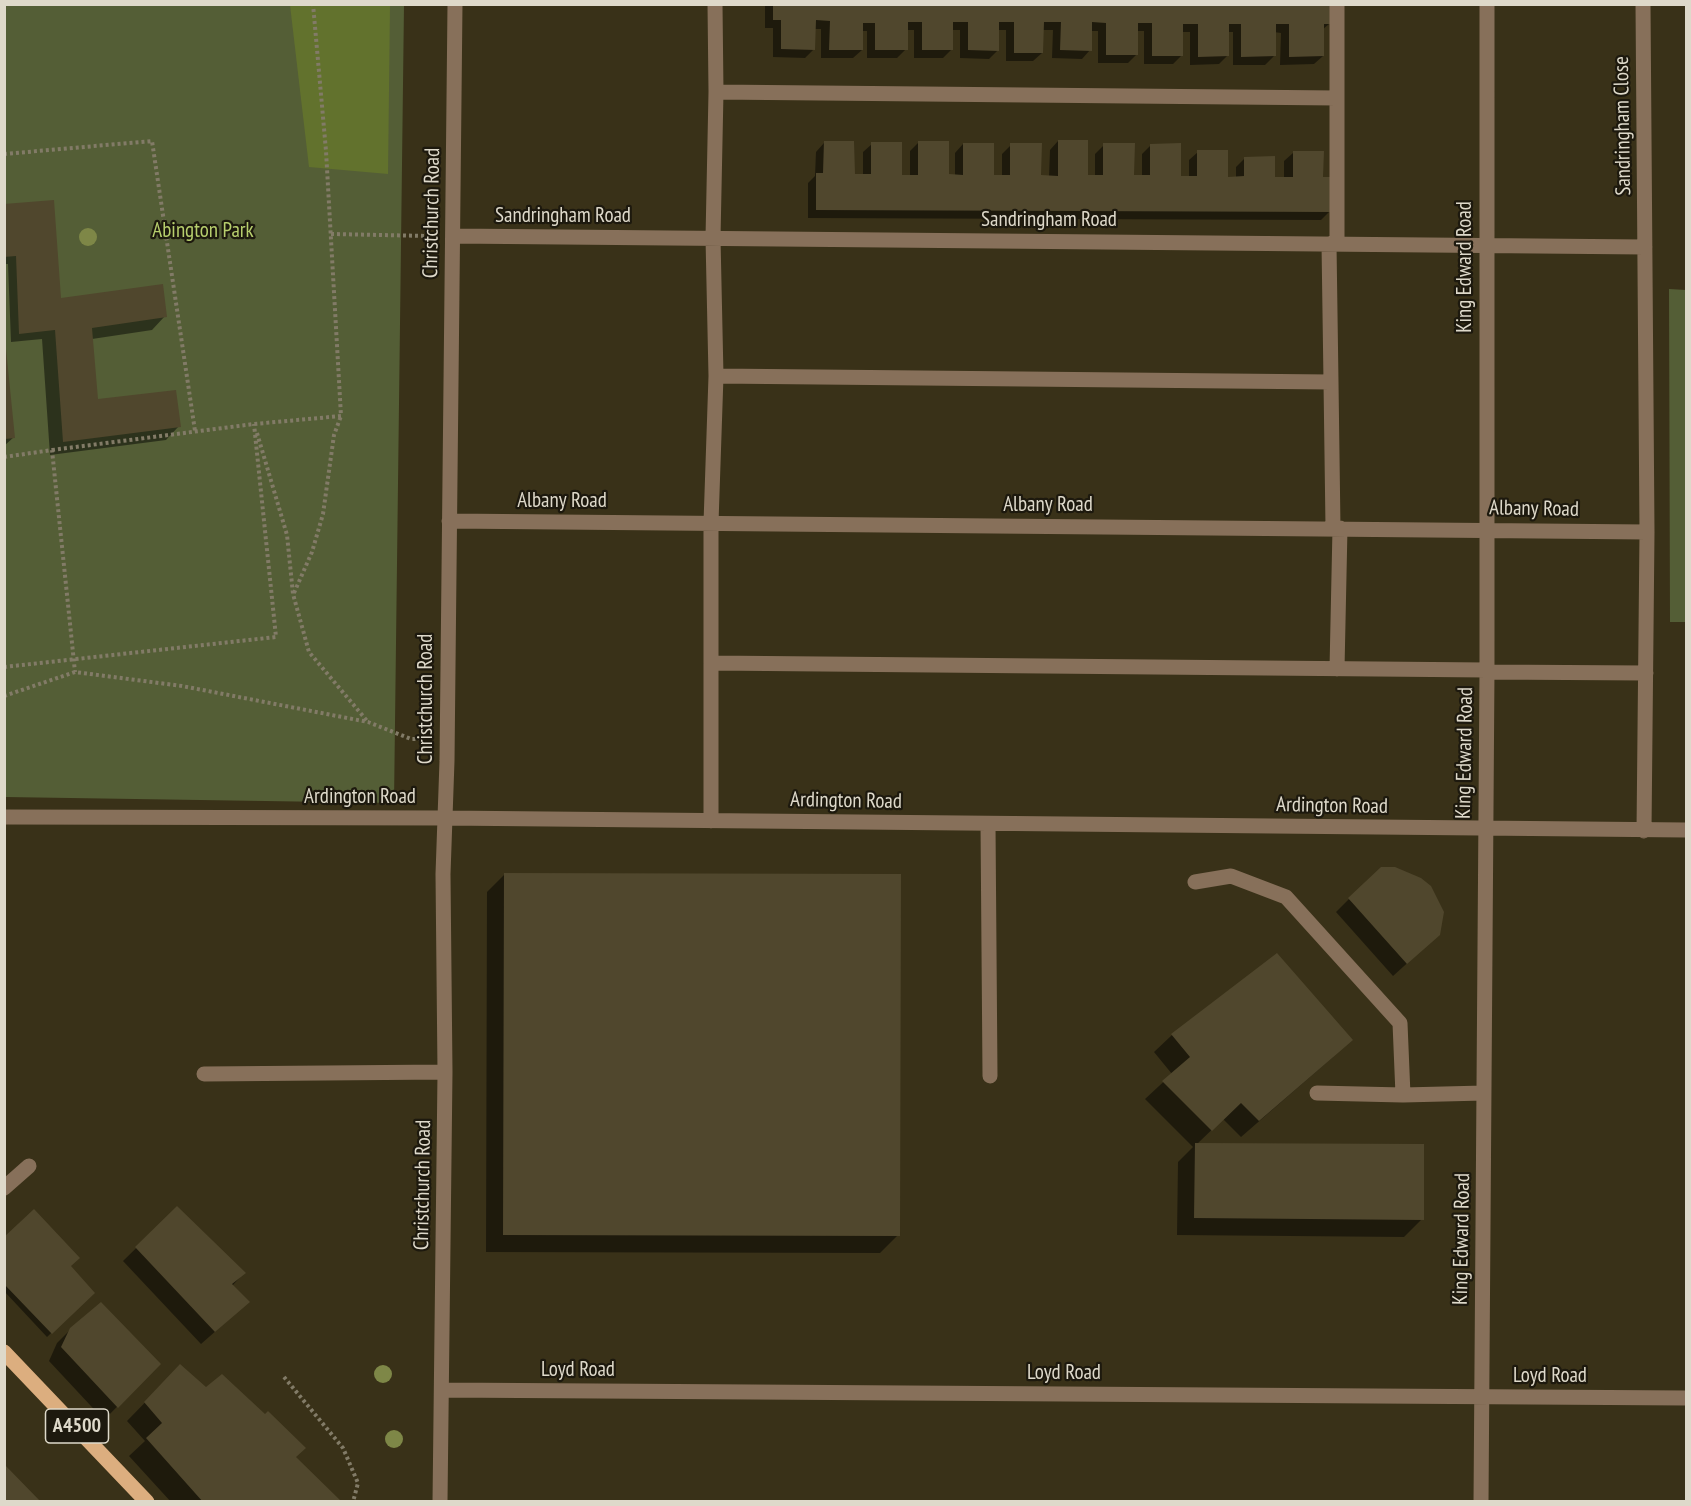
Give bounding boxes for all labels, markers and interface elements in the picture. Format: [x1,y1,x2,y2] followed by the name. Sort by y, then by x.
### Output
[1609,56,1637,196] street label: Sandringham Close
[418,148,446,278] street label: Christchurch Road
[1452,201,1478,333] street label: King Edward Road
[495,203,631,229] street label: Sandringham Road
[981,207,1117,233] street label: Sandringham Road
[152,218,254,244] park label: Abington Park
[517,488,607,514] street label: Albany Road
[1003,492,1093,518] street label: Albany Road
[1489,496,1579,522] street label: Albany Road
[413,634,439,764] street label: Christchurch Road
[1451,687,1479,819] street label: King Edward Road
[304,784,416,810] street label: Ardington Road
[790,787,902,815] street label: Ardington Road
[1276,792,1388,820] street label: Ardington Road
[409,1120,437,1250] street label: Christchurch Road
[1448,1173,1476,1305] street label: King Edward Road
[541,1357,615,1383] street label: Loyd Road
[1027,1360,1101,1386] street label: Loyd Road
[1513,1363,1587,1389] street label: Loyd Road
[46,1409,109,1443] road number: A4500

